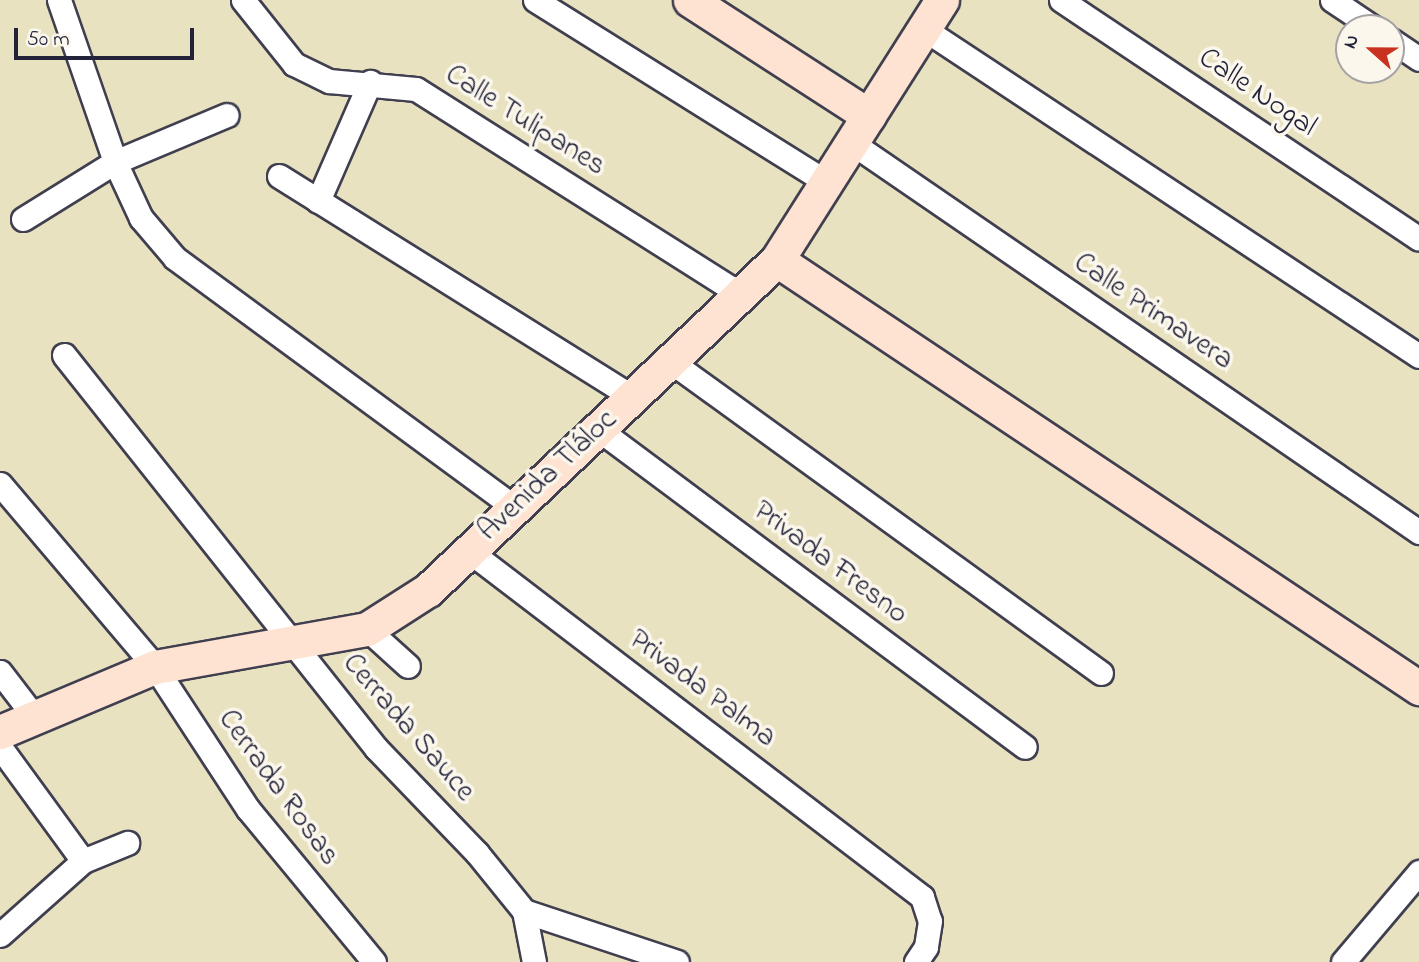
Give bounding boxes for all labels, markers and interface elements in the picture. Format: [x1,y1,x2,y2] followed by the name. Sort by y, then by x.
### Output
[18,14,198,58] scale bar
[1335,14,1405,84] north arrow
[27,25,70,55] text: 50 m
[1337,31,1367,53] text: N
[1191,41,1323,145] street label: Calle Nogal
[438,57,612,185] street label: Calle Tulipanes
[1066,245,1240,379] street label: Calle Primavera
[471,403,625,549] street label: Avenida Tláloc
[746,493,914,633] street label: Privada Fresno
[621,622,783,756] street label: Privada Palma
[334,647,482,809] street label: Cerrada Sauce
[209,703,347,873] street label: Cerrada Rosas

